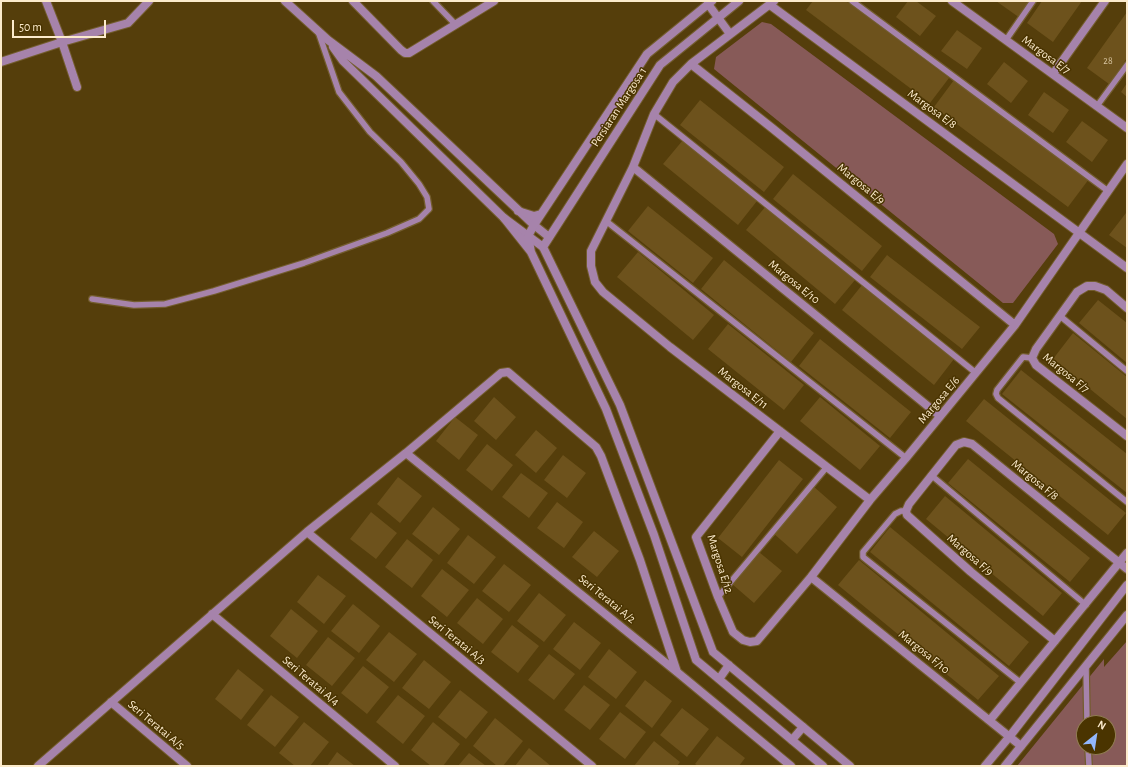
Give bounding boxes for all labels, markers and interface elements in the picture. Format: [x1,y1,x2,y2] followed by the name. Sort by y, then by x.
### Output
[14,12,108,38] scale bar
[19,21,42,33] text: 50 m
[1019,33,1073,77] street label: Margosa E/7
[1103,55,1113,67] house number: 28
[588,65,650,149] street label: Persiaran Margosa 1
[905,86,959,132] street label: Margosa E/8
[834,160,888,208] street label: Margosa E/9
[765,257,823,307] street label: Margosa E/10
[1040,350,1092,396] street label: Margosa F/7
[715,364,771,412] street label: Margosa E/11
[915,373,963,427] street label: Margosa E/6
[1008,457,1062,503] street label: Margosa F/8
[944,531,996,579] street label: Margosa F/9
[704,533,736,595] street label: Margosa E/12
[575,571,639,627] street label: Seri Teratai A/2
[426,613,488,667] street label: Seri Teratai A/3
[896,627,952,677] street label: Margosa F/10
[280,653,342,709] street label: Seri Teratai A/4
[125,697,187,753] street label: Seri Teratai A/5
[1076,715,1116,755] north arrow
[1096,718,1108,732] text: N

